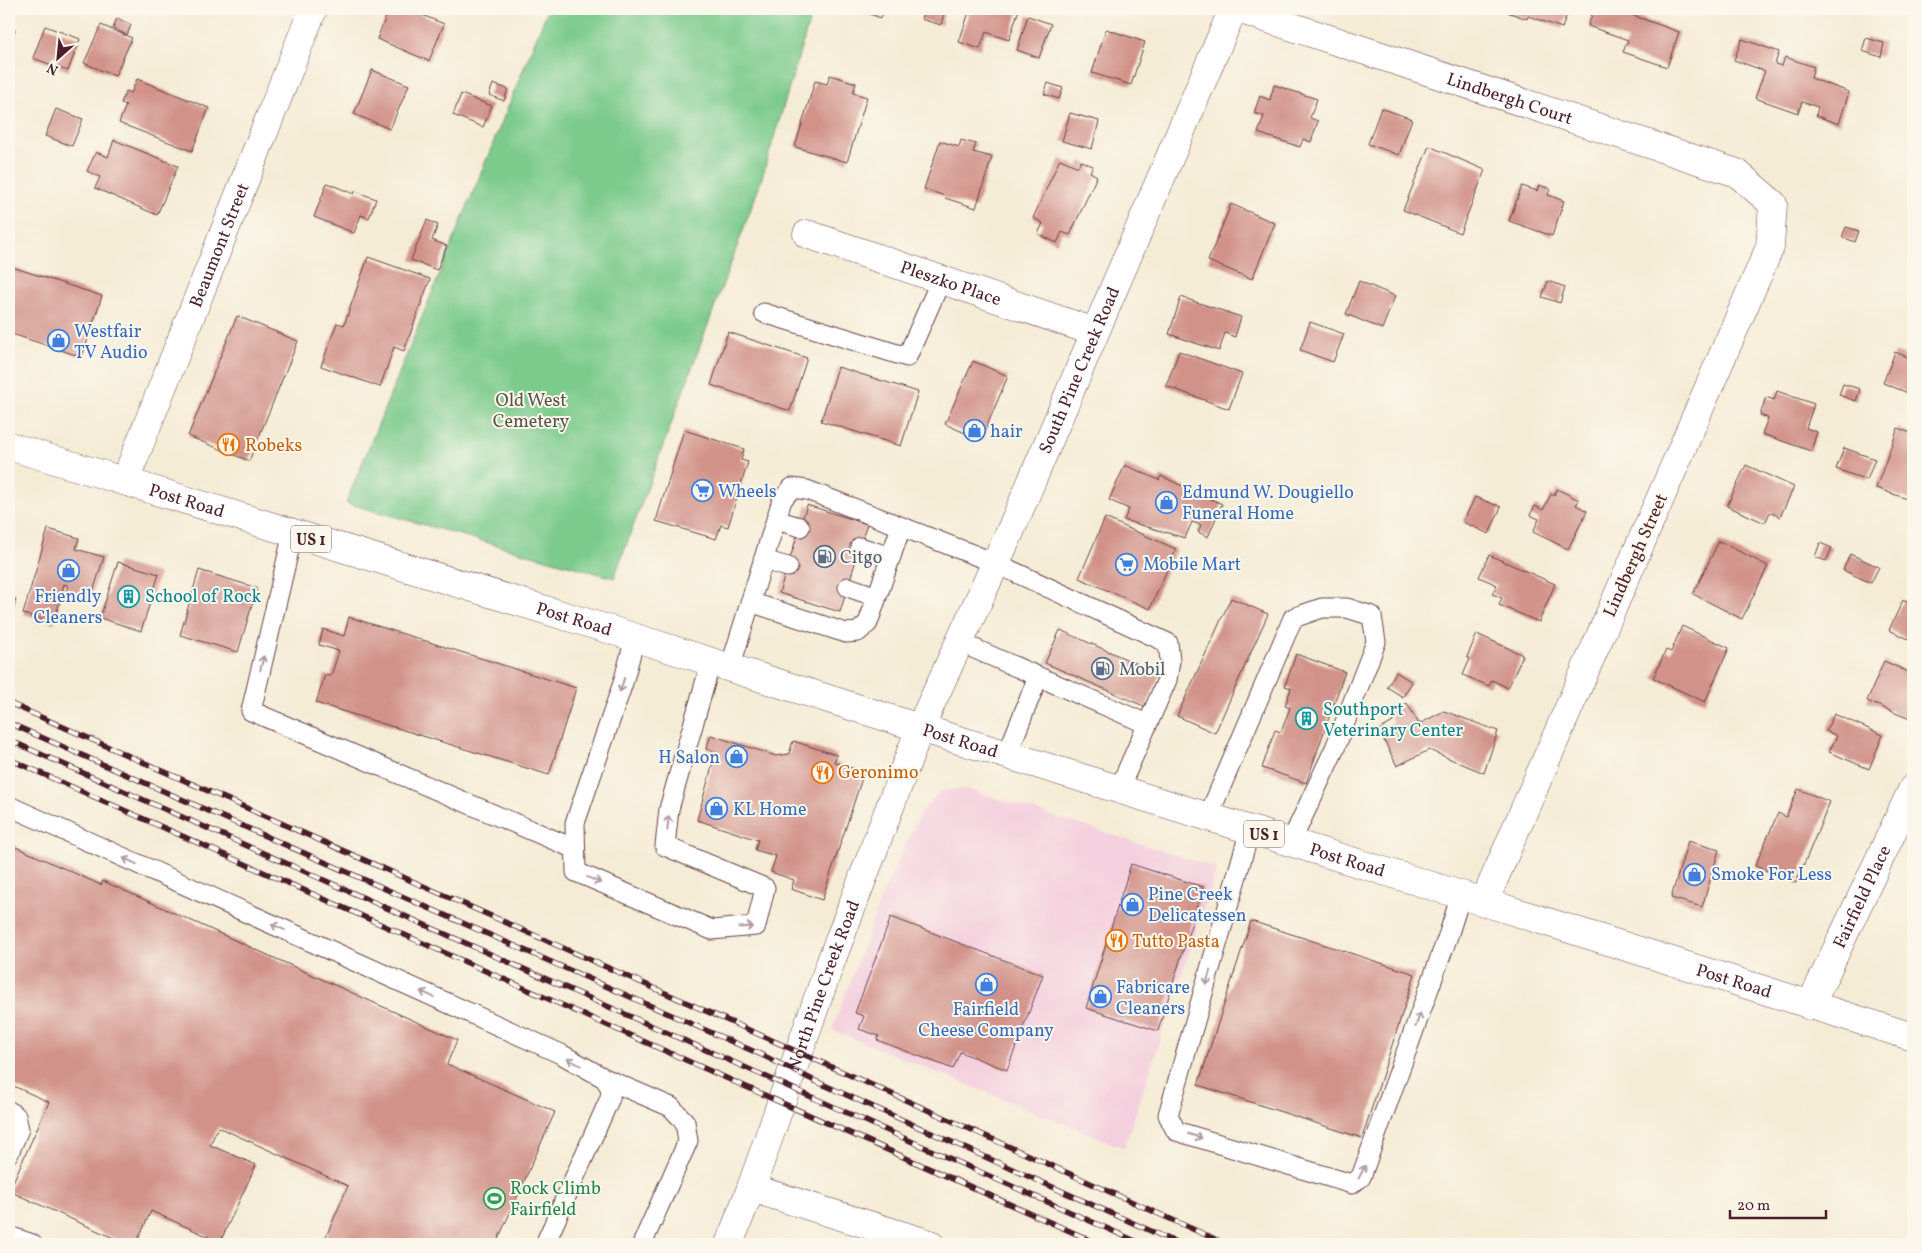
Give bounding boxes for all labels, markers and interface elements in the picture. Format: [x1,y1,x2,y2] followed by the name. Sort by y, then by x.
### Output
[32,32,82,82] north arrow
[44,57,62,79] text: N
[1443,67,1576,132] street label: Lindbergh Court
[184,179,256,312] street label: Beaumont Street
[897,256,1004,313] street label: Pleszko Place
[1034,283,1127,458] street label: South Pine Creek Road
[74,320,148,366] place label: Westfair TV Audio
[46,329,70,353] shop icon: Westfair TV Audio
[493,389,570,435] park label: Old West Cemetery
[962,419,986,443] shop icon: hair
[990,420,1023,445] place label: hair
[217,433,241,457] restaurant icon: Robeks
[245,434,302,459] place label: Robeks
[145,478,227,525] street label: Post Road
[690,479,714,503] supermarket icon: Wheels
[718,480,777,505] place label: Wheels
[1182,481,1354,527] place label: Edmund W. Dougiello Funeral Home
[1154,490,1178,514] shop icon: Edmund W. Dougiello Funeral Home
[1598,490,1675,621] street label: Lindbergh Street
[291,526,331,552] road number: US 1
[812,545,836,569] fuel station icon: Citgo
[840,546,882,571] place label: Citgo
[1115,552,1139,576] supermarket icon: Mobile Mart
[1143,553,1241,578] place label: Mobile Mart
[56,559,80,583] shop icon: Friendly Cleaners
[117,584,141,608] building icon: School of Rock
[33,585,103,631] place label: Friendly Cleaners
[145,585,261,610] place label: School of Rock
[533,597,615,644] street label: Post Road
[258,656,267,672] one-way arrow
[1091,657,1115,681] fuel station icon: Mobil
[1119,658,1165,683] place label: Mobil
[617,677,627,693] one-way arrow
[1323,698,1464,744] place label: Southport Veterinary Center
[1295,707,1319,731] building icon: Southport Veterinary Center
[919,718,1001,765] street label: Post Road
[724,745,748,769] shop icon: H Salon
[658,746,720,771] place label: H Salon
[810,760,834,784] restaurant icon: Geronimo
[838,761,918,786] place label: Geronimo
[705,797,729,821] shop icon: KL Home
[733,798,806,823] place label: KL Home
[663,816,673,832] one-way arrow
[1244,821,1284,848] road number: US 1
[1306,838,1388,885] street label: Post Road
[1828,841,1898,953] street label: Fairfield Place
[123,855,138,865] one-way arrow
[1683,862,1707,886] shop icon: Smoke For Less
[1711,863,1832,888] place label: Smoke For Less
[586,876,601,885] one-way arrow
[1148,883,1247,929] place label: Pine Creek Delicatessen
[1120,892,1144,916] shop icon: Pine Creek Delicatessen
[782,897,867,1075] street label: North Pine Creek Road
[271,922,286,932] one-way arrow
[738,922,754,932] one-way arrow
[1104,929,1128,953] restaurant icon: Tutto Pasta
[1132,930,1220,955] place label: Tutto Pasta
[1693,958,1775,1006] street label: Post Road
[1202,969,1212,985] one-way arrow
[974,972,998,996] shop icon: Fairfield Cheese Company
[1116,976,1190,1022] place label: Fabricare Cleaners
[1088,985,1112,1009] shop icon: Fabricare Cleaners
[420,989,435,999] one-way arrow
[918,998,1054,1044] place label: Fairfield Cheese Company
[1414,1013,1423,1028] one-way arrow
[567,1057,582,1067] one-way arrow
[1187,1132,1203,1142] one-way arrow
[1357,1165,1367,1180] one-way arrow
[510,1177,601,1223] place label: Rock Climb Fairfield
[482,1186,506,1210] sports icon: Rock Climb Fairfield
[1730,1188,1826,1220] scale bar
[1737,1196,1770,1217] text: 20 m

